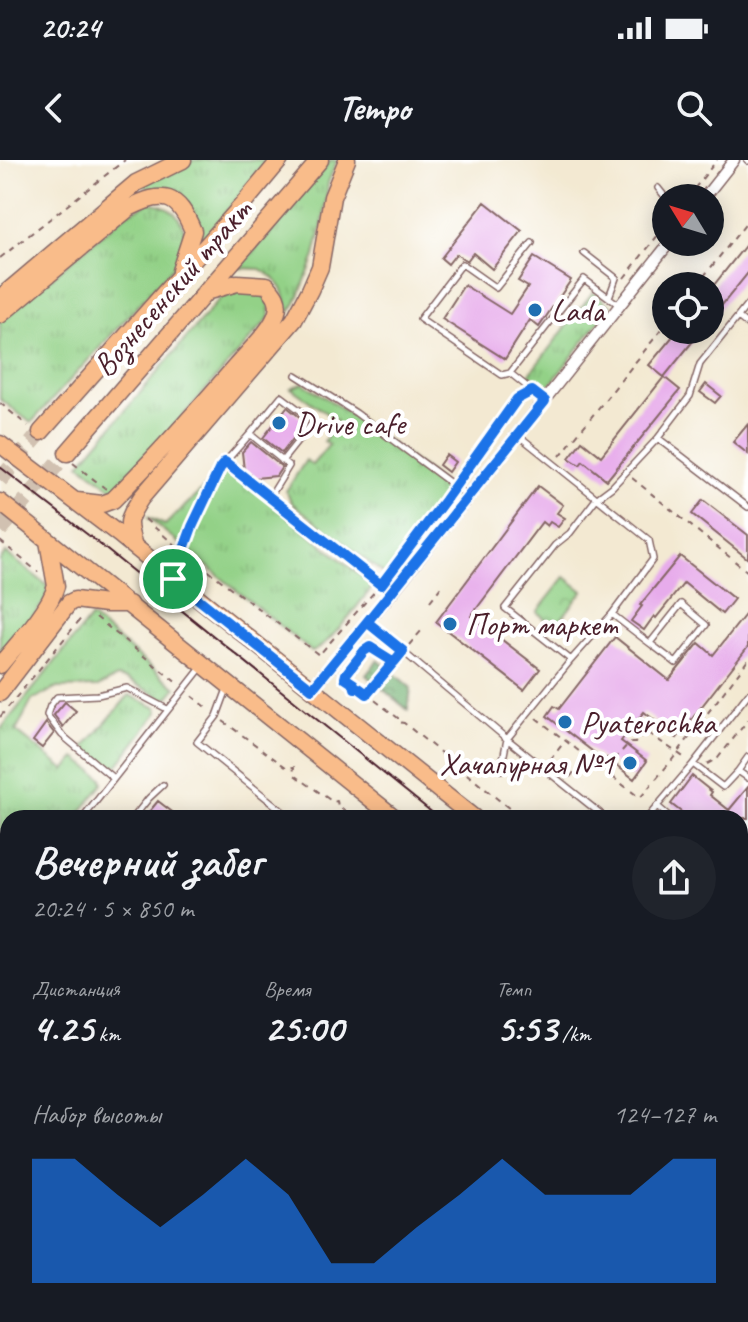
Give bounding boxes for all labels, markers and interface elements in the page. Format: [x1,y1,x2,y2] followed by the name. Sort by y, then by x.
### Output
[40,9,100,47] text: 20:24
[338,85,410,131] text: Tempo
[32,86,76,130] icon: back
[672,86,716,130] icon: search
[652,184,724,256] north arrow
[652,184,724,344] map controls
[84,189,262,385] street label: Вознесенский тракт
[652,272,724,344] button: locate
[551,290,606,331] place label: Lada
[526,301,544,319] marker: Lada
[295,403,408,444] place label: Drive cafe
[270,414,288,432] marker: Drive cafe
[139,545,207,613] pin
[151,557,195,601] icon: arrive
[466,604,619,645] place label: Порт маркет
[441,615,459,633] marker: Порт маркет
[581,702,718,743] place label: Pyaterochka
[556,713,574,731] marker: Pyaterochka
[440,743,616,784] place label: Хачапурная №1
[621,754,639,772] marker: Хачапурная №1
[32,834,262,889] text: Вечерний забег
[632,836,716,920] button: share
[32,892,193,925] text: 20:24 · 5 × 850 m
[32,975,120,1003] text: Дистанция
[264,975,310,1003] text: Время
[496,975,531,1003] text: Темп
[32,1003,93,1053] text: 4.25
[264,1003,343,1053] text: 25:00
[496,1003,557,1053] text: 5:53
[93,1020,120,1048] text: km
[557,1020,591,1048] text: /km
[32,1098,161,1131] text: Набор высоты
[613,1098,716,1131] text: 124–127 m

